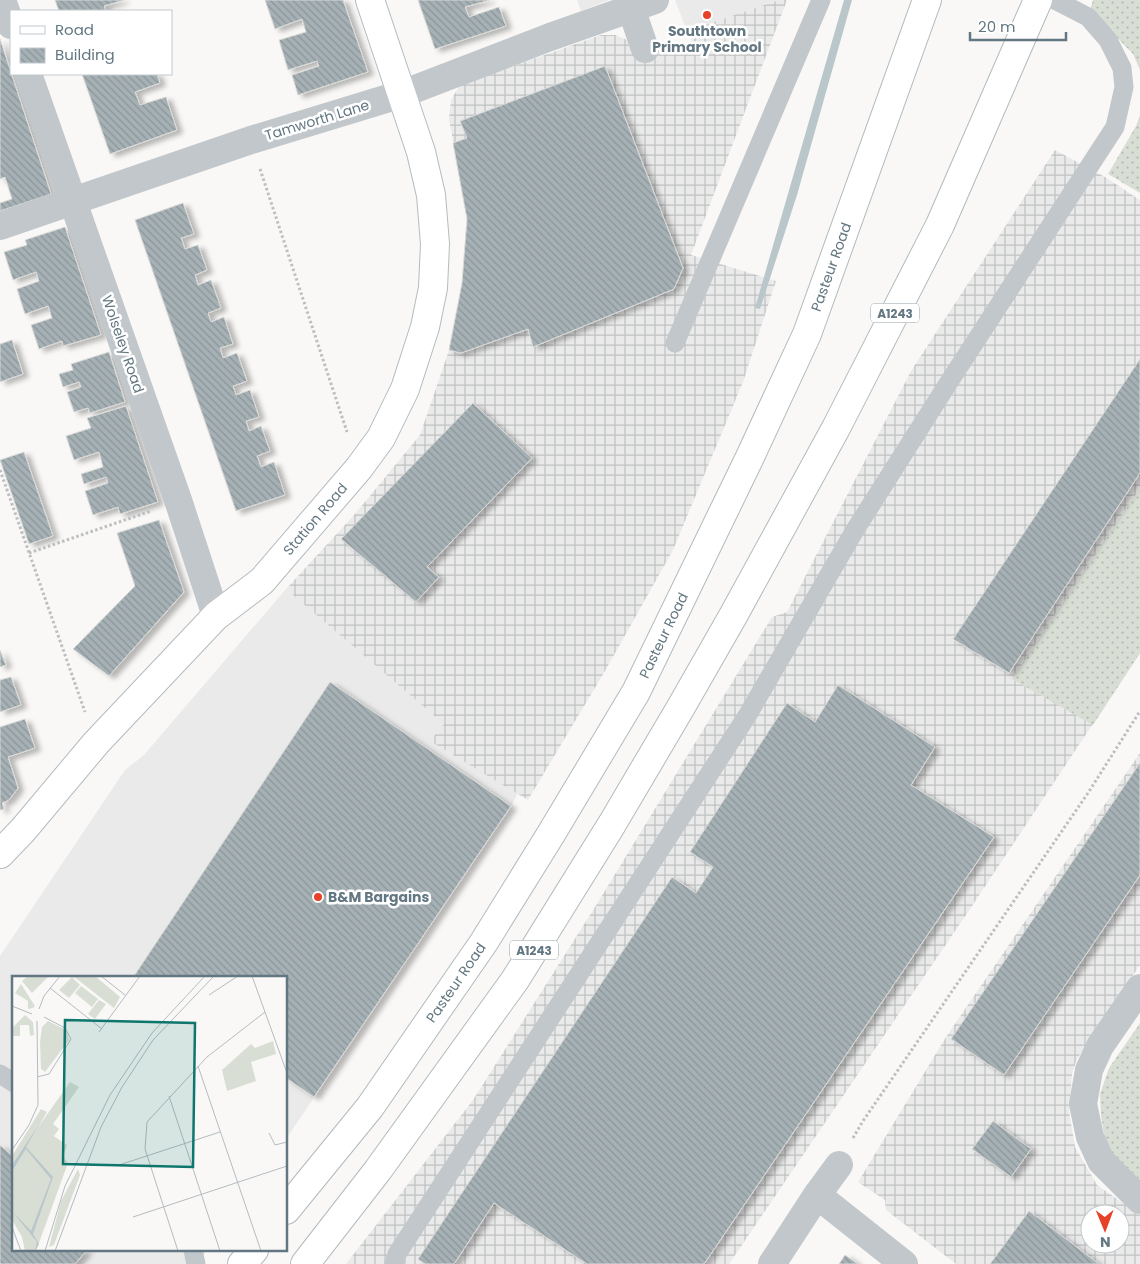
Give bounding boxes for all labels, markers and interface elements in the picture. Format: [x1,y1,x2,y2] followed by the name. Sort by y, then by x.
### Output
[701,9,713,21] marker: Southtown Primary School
[10,10,172,75] legend
[970,10,1066,42] scale bar
[978,16,1016,37] text: 20 m
[55,19,94,40] text: Road
[652,21,762,57] place label: Southtown Primary School
[55,44,115,65] text: Building
[262,95,372,145] street label: Tamworth Lane
[806,220,856,314] street label: Pasteur Road
[97,292,149,396] street label: Wolseley Road
[871,304,919,322] road number: A1243
[278,479,352,559] street label: Station Road
[634,589,693,682] street label: Pasteur Road
[328,887,430,907] place label: B&M Bargains
[312,891,324,903] marker: B&M Bargains
[421,939,491,1027] street label: Pasteur Road
[510,940,558,960] road number: A1243
[12,976,288,1252] inset map
[1080,1204,1130,1254] north arrow
[1100,1232,1111,1252] text: N

